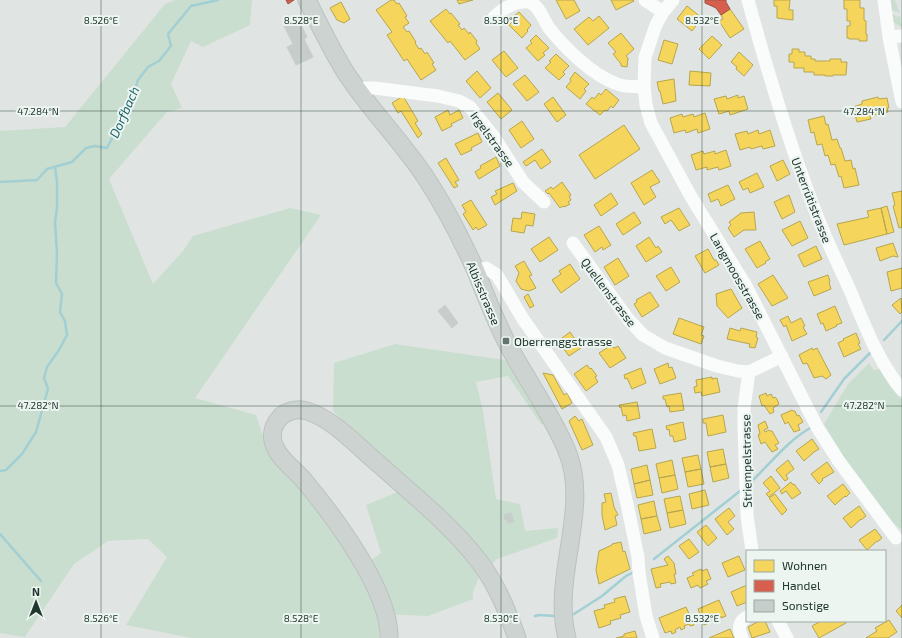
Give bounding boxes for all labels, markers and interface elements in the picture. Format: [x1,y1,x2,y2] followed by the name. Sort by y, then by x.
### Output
[84,14,119,26] text: 8.526°E
[284,14,319,26] text: 8.528°E
[484,14,519,26] text: 8.530°E
[685,14,719,26] text: 8.532°E
[106,84,142,140] water label: Dorfbach
[17,105,59,117] text: 47.284°N
[843,105,885,117] text: 47.284°N
[468,108,518,170] street label: Irgelstrasse
[789,155,835,245] street label: Unterrütistrasse
[708,230,768,322] street label: Langmoosstrasse
[578,255,639,330] street label: Quellenstrasse
[464,259,504,327] street label: Albisstrasse
[514,334,612,348] place label: Oberrenggstrasse
[501,336,511,346] marker: Oberrenggstrasse
[17,399,59,411] text: 47.282°N
[843,399,885,411] text: 47.282°N
[738,414,754,508] street label: Striempelstrasse
[746,550,886,622] legend
[782,558,827,572] text: Wohnen
[782,578,821,592] text: Handel
[16,582,56,622] north arrow
[32,585,40,598] text: N
[782,598,829,612] text: Sonstige
[84,612,119,624] text: 8.526°E
[284,612,319,624] text: 8.528°E
[484,612,519,624] text: 8.530°E
[685,612,719,624] text: 8.532°E

